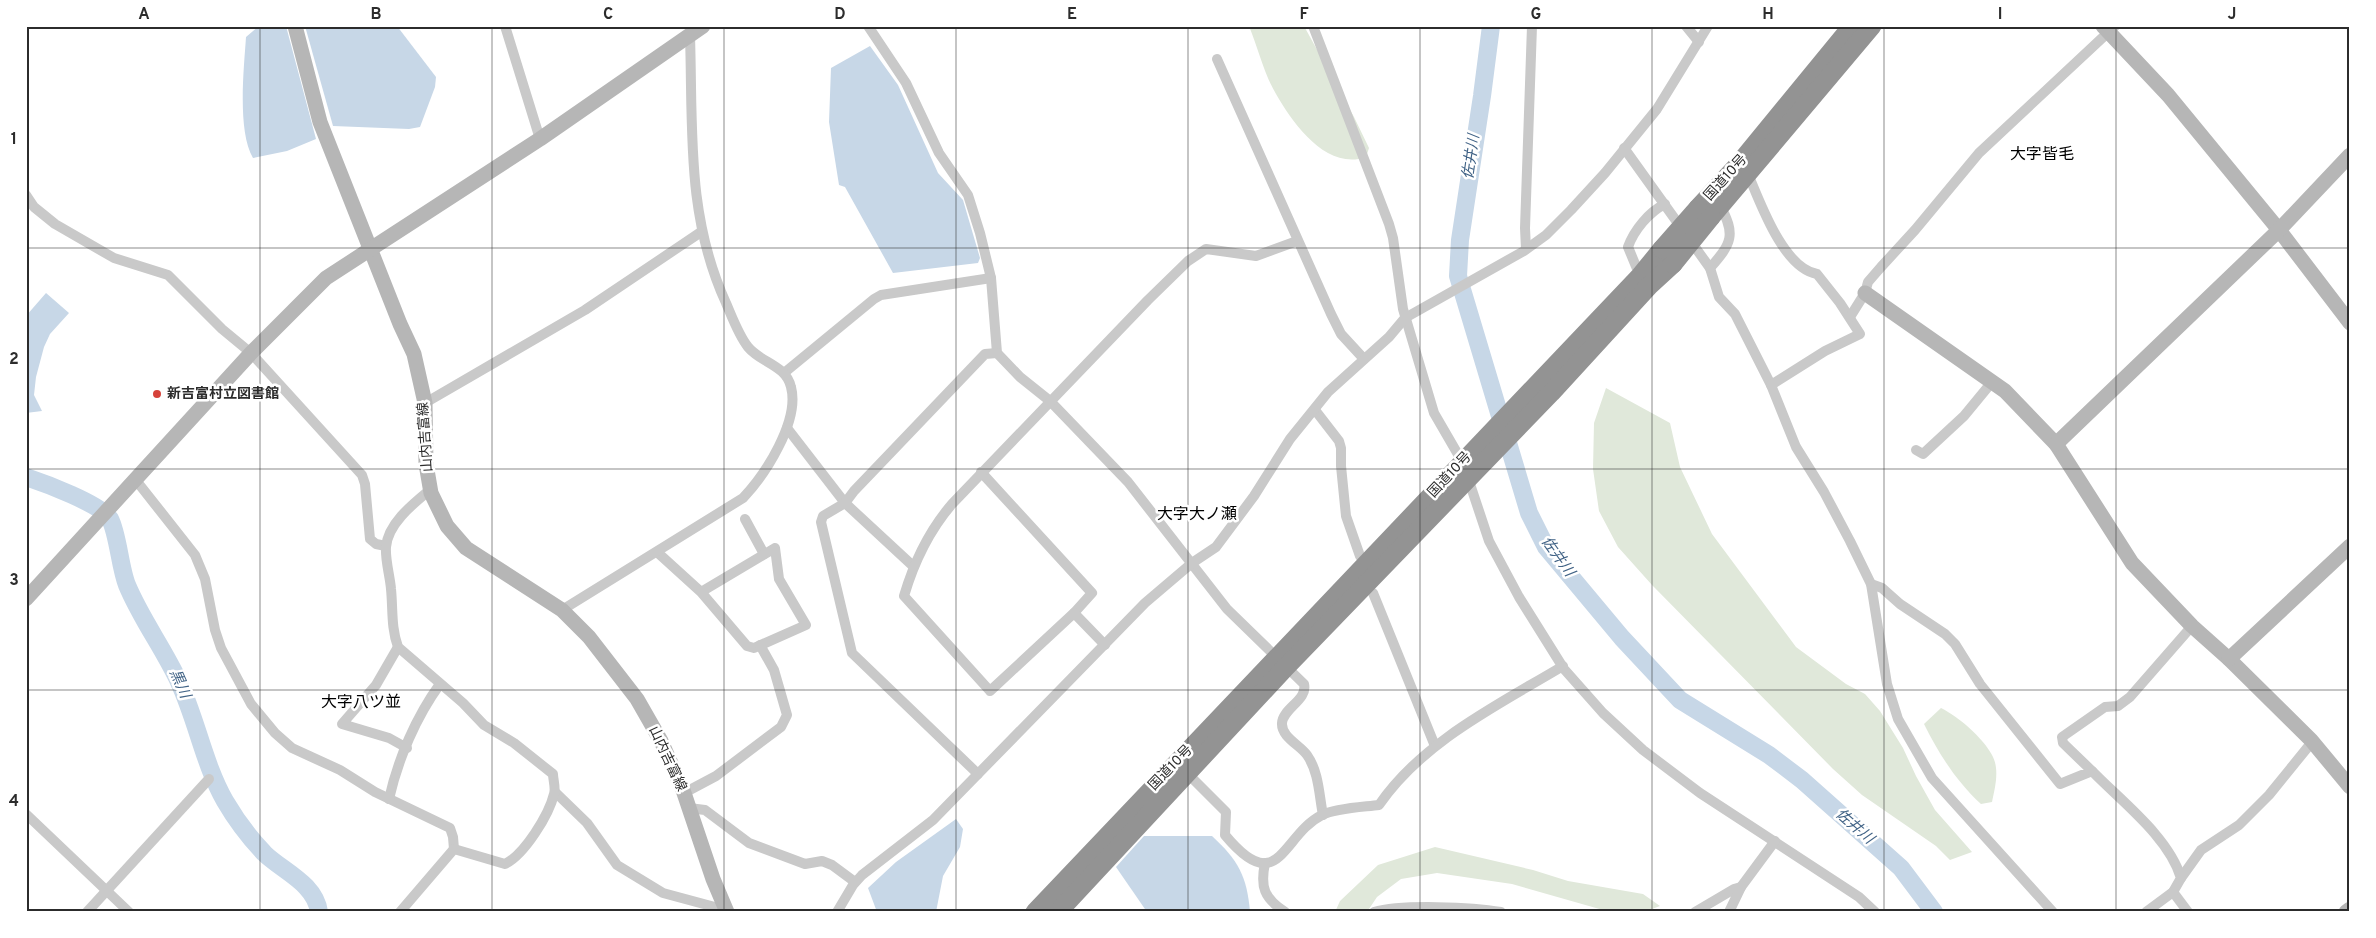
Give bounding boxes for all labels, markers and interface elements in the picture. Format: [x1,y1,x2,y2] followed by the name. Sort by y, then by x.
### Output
[138,5,150,25] text: A
[370,5,382,25] text: B
[603,5,613,25] text: C
[834,5,846,25] text: D
[1067,5,1077,25] text: E
[1299,5,1309,25] text: F
[1531,5,1541,25] text: G
[1762,5,1774,25] text: H
[1998,5,2002,25] text: I
[2228,5,2236,25] text: J
[11,130,17,150] text: 1
[1459,131,1485,181] water label: 佐井川
[2010,145,2074,165] district label: 大字皆毛
[1701,151,1751,205] street label: 国道10号
[9,350,19,370] text: 2
[167,385,279,403] place label: 新吉富村立図書館
[151,388,163,400] marker: 新吉富村立図書館
[415,401,437,473] street label: 山内吉富線
[1425,449,1475,501] street label: 国道10号
[1157,505,1237,525] district label: 大字大ノ瀬
[1536,533,1579,582] water label: 佐井川
[9,571,19,591] text: 3
[164,666,195,703] water label: 黒川
[321,693,401,713] district label: 大字八ツ並
[645,724,689,794] street label: 山内吉富線
[1145,742,1197,794] street label: 国道10号
[9,792,19,812] text: 4
[1831,805,1879,850] water label: 佐井川

